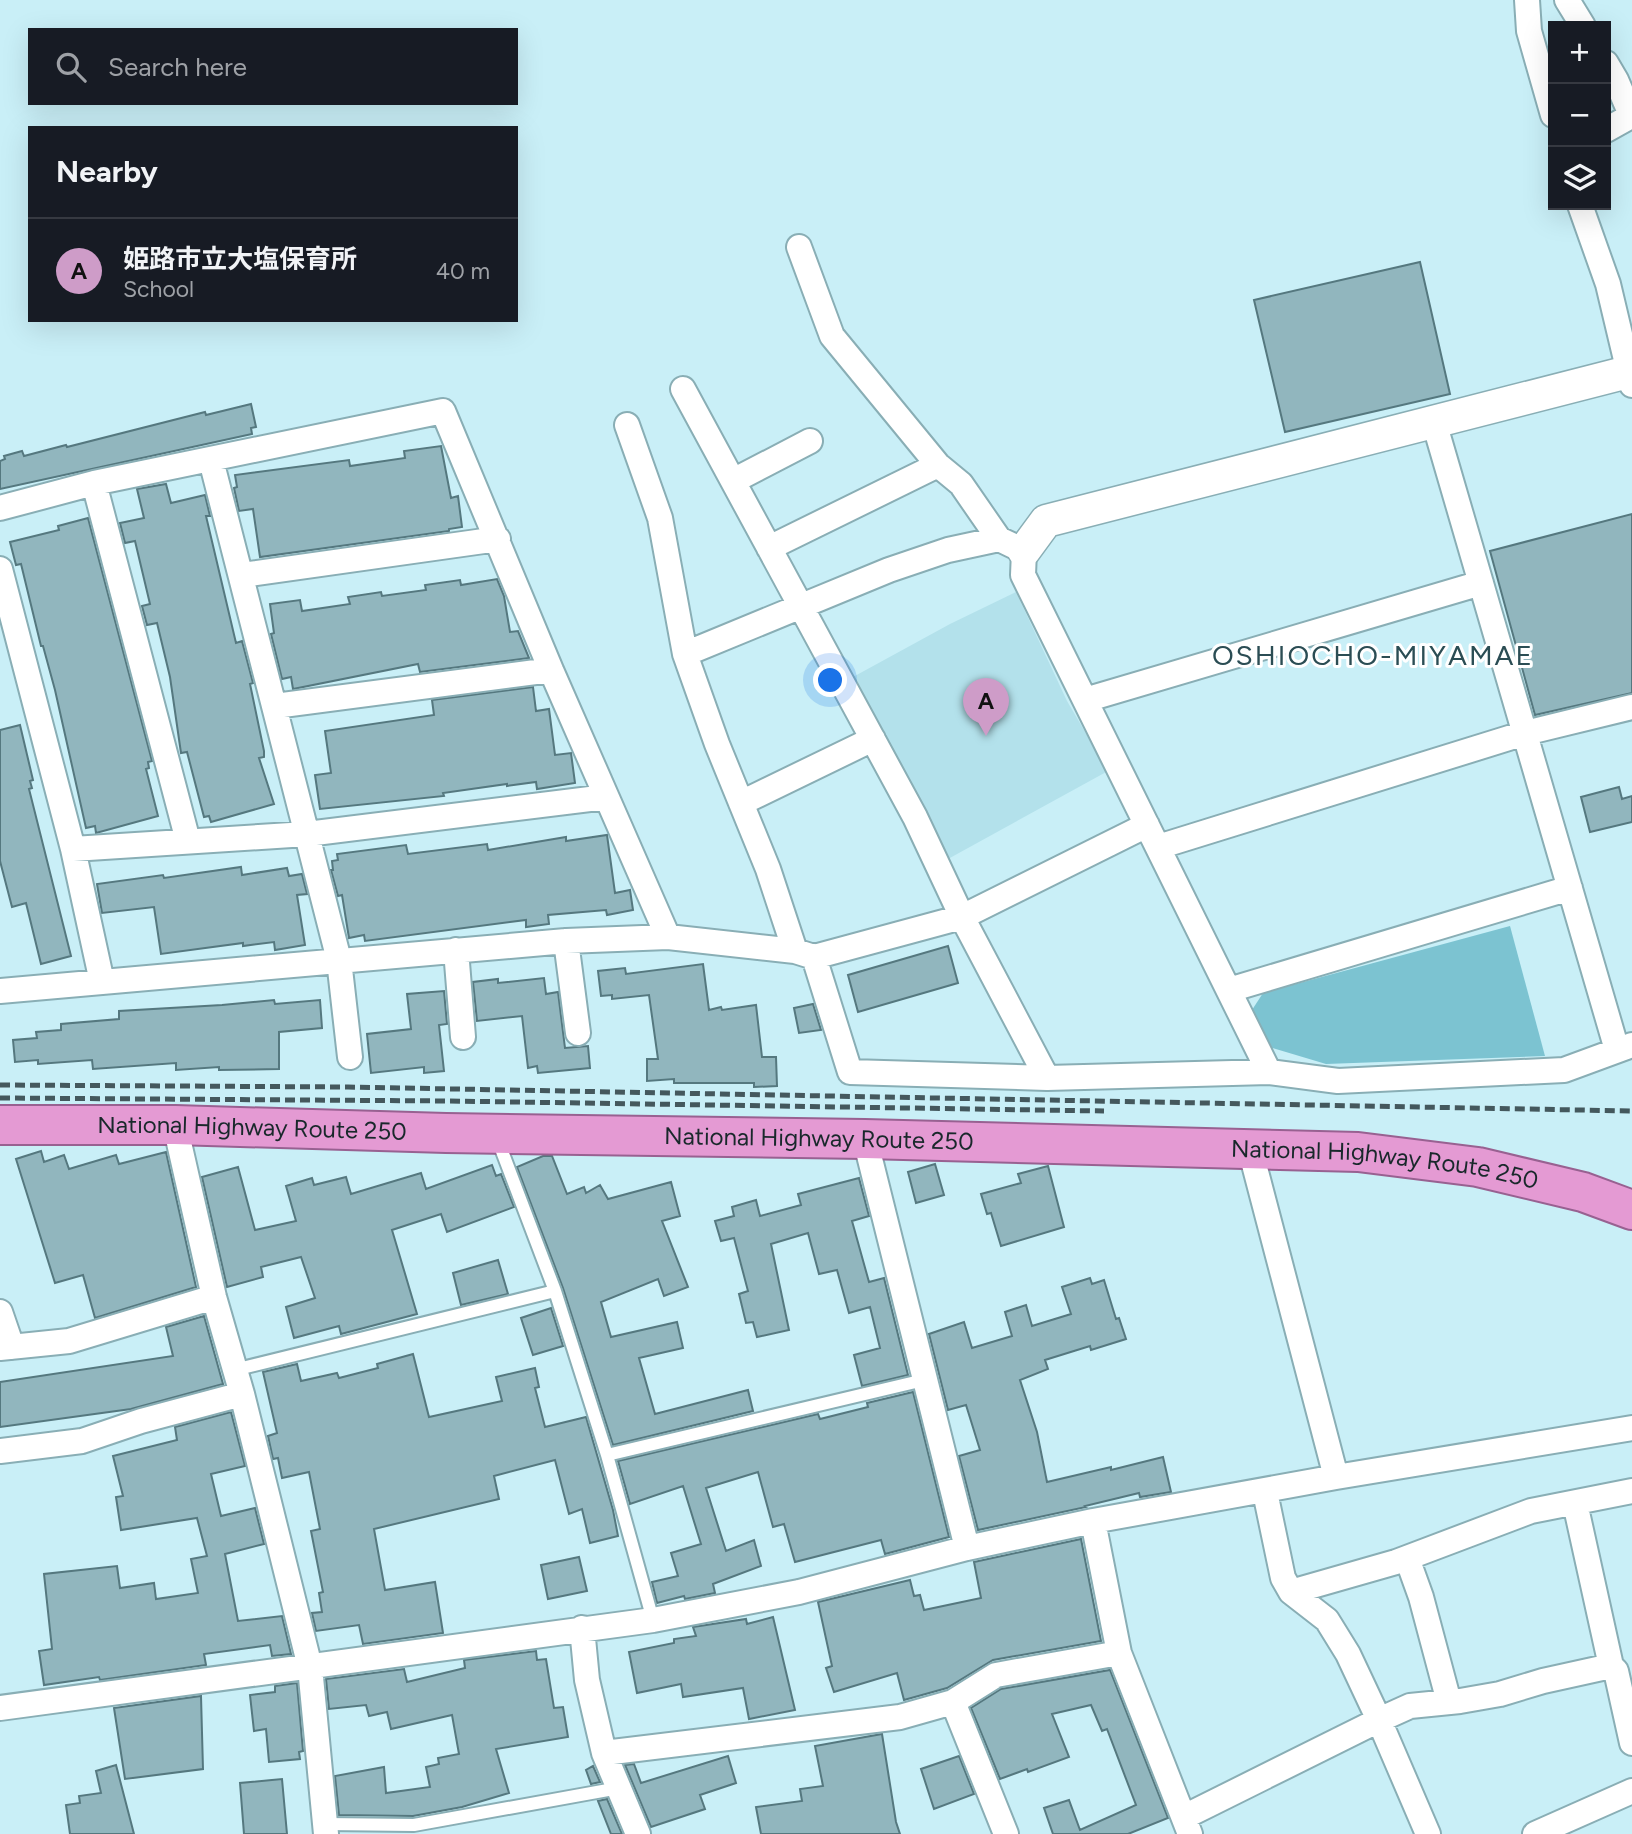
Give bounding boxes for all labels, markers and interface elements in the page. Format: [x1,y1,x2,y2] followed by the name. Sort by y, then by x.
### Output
[1548,21,1611,210] map controls
[1548,21,1611,84] button: +
[28,28,518,105] search box
[52,48,90,86] icon: search
[108,51,247,83] text: Search here
[1548,84,1611,147] button: −
[1548,147,1611,210] button: layers
[56,153,158,190] text: Nearby
[123,243,357,275] text: 姫路市立大塩保育所
[71,257,87,285] text: A
[436,257,490,285] text: 40 m
[123,275,194,303] text: School
[1212,638,1534,672] district label: OSHIOCHO-MIYAMAE
[813,663,847,697] your location
[963,678,1009,736] pin: A
[97,1110,407,1146] street label: National Highway Route 250
[664,1121,974,1156] street label: National Highway Route 250
[1231,1134,1541,1195] street label: National Highway Route 250

